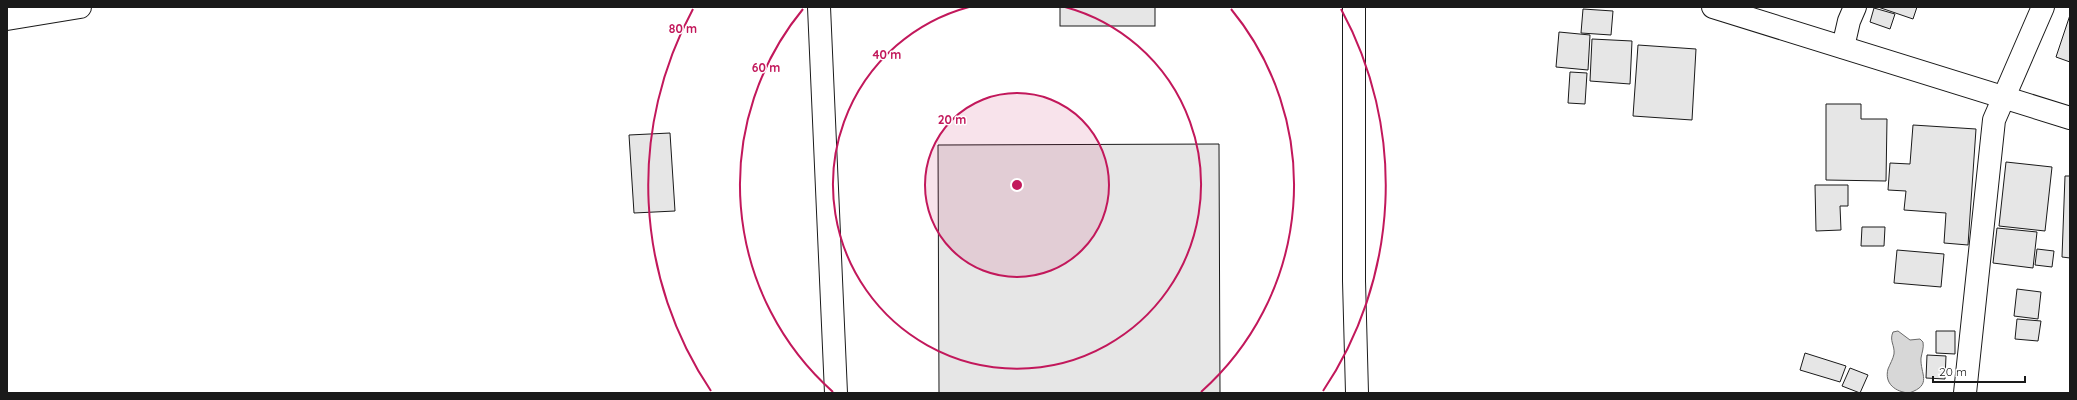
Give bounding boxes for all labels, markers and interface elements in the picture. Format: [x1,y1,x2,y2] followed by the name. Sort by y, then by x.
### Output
[669,21,697,36] text: 80 m
[873,47,901,62] text: 40 m
[752,60,780,75] text: 60 m
[938,112,966,127] text: 20 m
[1010,178,1024,192] centre of rings
[1933,358,2025,384] scale bar
[1939,364,1967,379] text: 20 m

